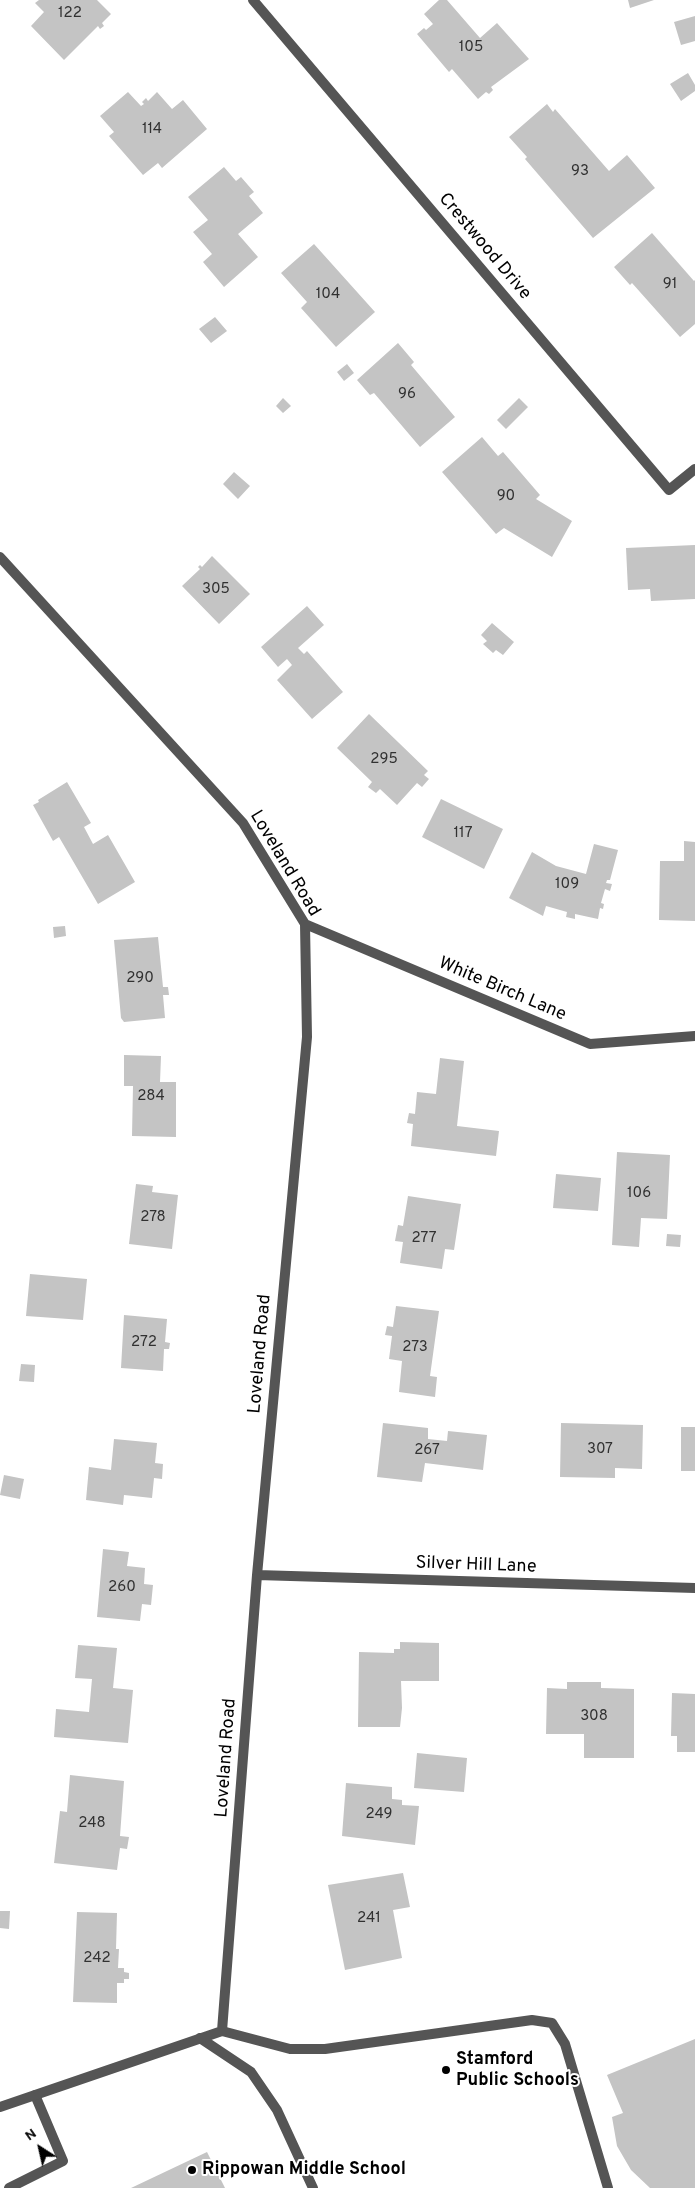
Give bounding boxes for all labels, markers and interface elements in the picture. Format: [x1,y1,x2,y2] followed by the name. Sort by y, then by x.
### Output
[58,5,82,23] house number: 122
[459,39,483,57] house number: 105
[142,121,162,139] house number: 114
[571,163,589,181] house number: 93
[433,189,535,305] street label: Crestwood Drive
[663,276,677,294] house number: 91
[316,286,340,304] house number: 104
[398,386,416,404] house number: 96
[497,488,515,506] house number: 90
[202,581,230,599] house number: 305
[370,751,398,769] house number: 295
[244,807,324,921] street label: Loveland Road
[454,825,472,843] house number: 117
[555,876,579,894] house number: 109
[435,953,569,1027] street label: White Birch Lane
[126,970,154,988] house number: 290
[137,1088,165,1106] house number: 284
[627,1185,651,1203] house number: 106
[140,1209,166,1227] house number: 278
[411,1230,437,1248] house number: 277
[245,1293,277,1415] street label: Loveland Road
[131,1334,157,1352] house number: 272
[402,1339,428,1357] house number: 273
[587,1441,613,1459] house number: 307
[414,1442,440,1460] house number: 267
[415,1553,537,1579] street label: Silver Hill Lane
[108,1579,136,1597] house number: 260
[212,1698,242,1818] street label: Loveland Road
[580,1708,608,1726] house number: 308
[365,1806,393,1824] house number: 249
[78,1815,106,1833] house number: 248
[357,1910,381,1928] house number: 241
[83,1950,111,1968] house number: 242
[456,2049,579,2092] place label: Stamford Public Schools
[440,2064,452,2076] marker: Stamford Public Schools
[15,2123,65,2173] north arrow
[22,2125,40,2145] text: N
[202,2159,406,2181] place label: Rippowan Middle School
[186,2164,198,2176] marker: Rippowan Middle School

